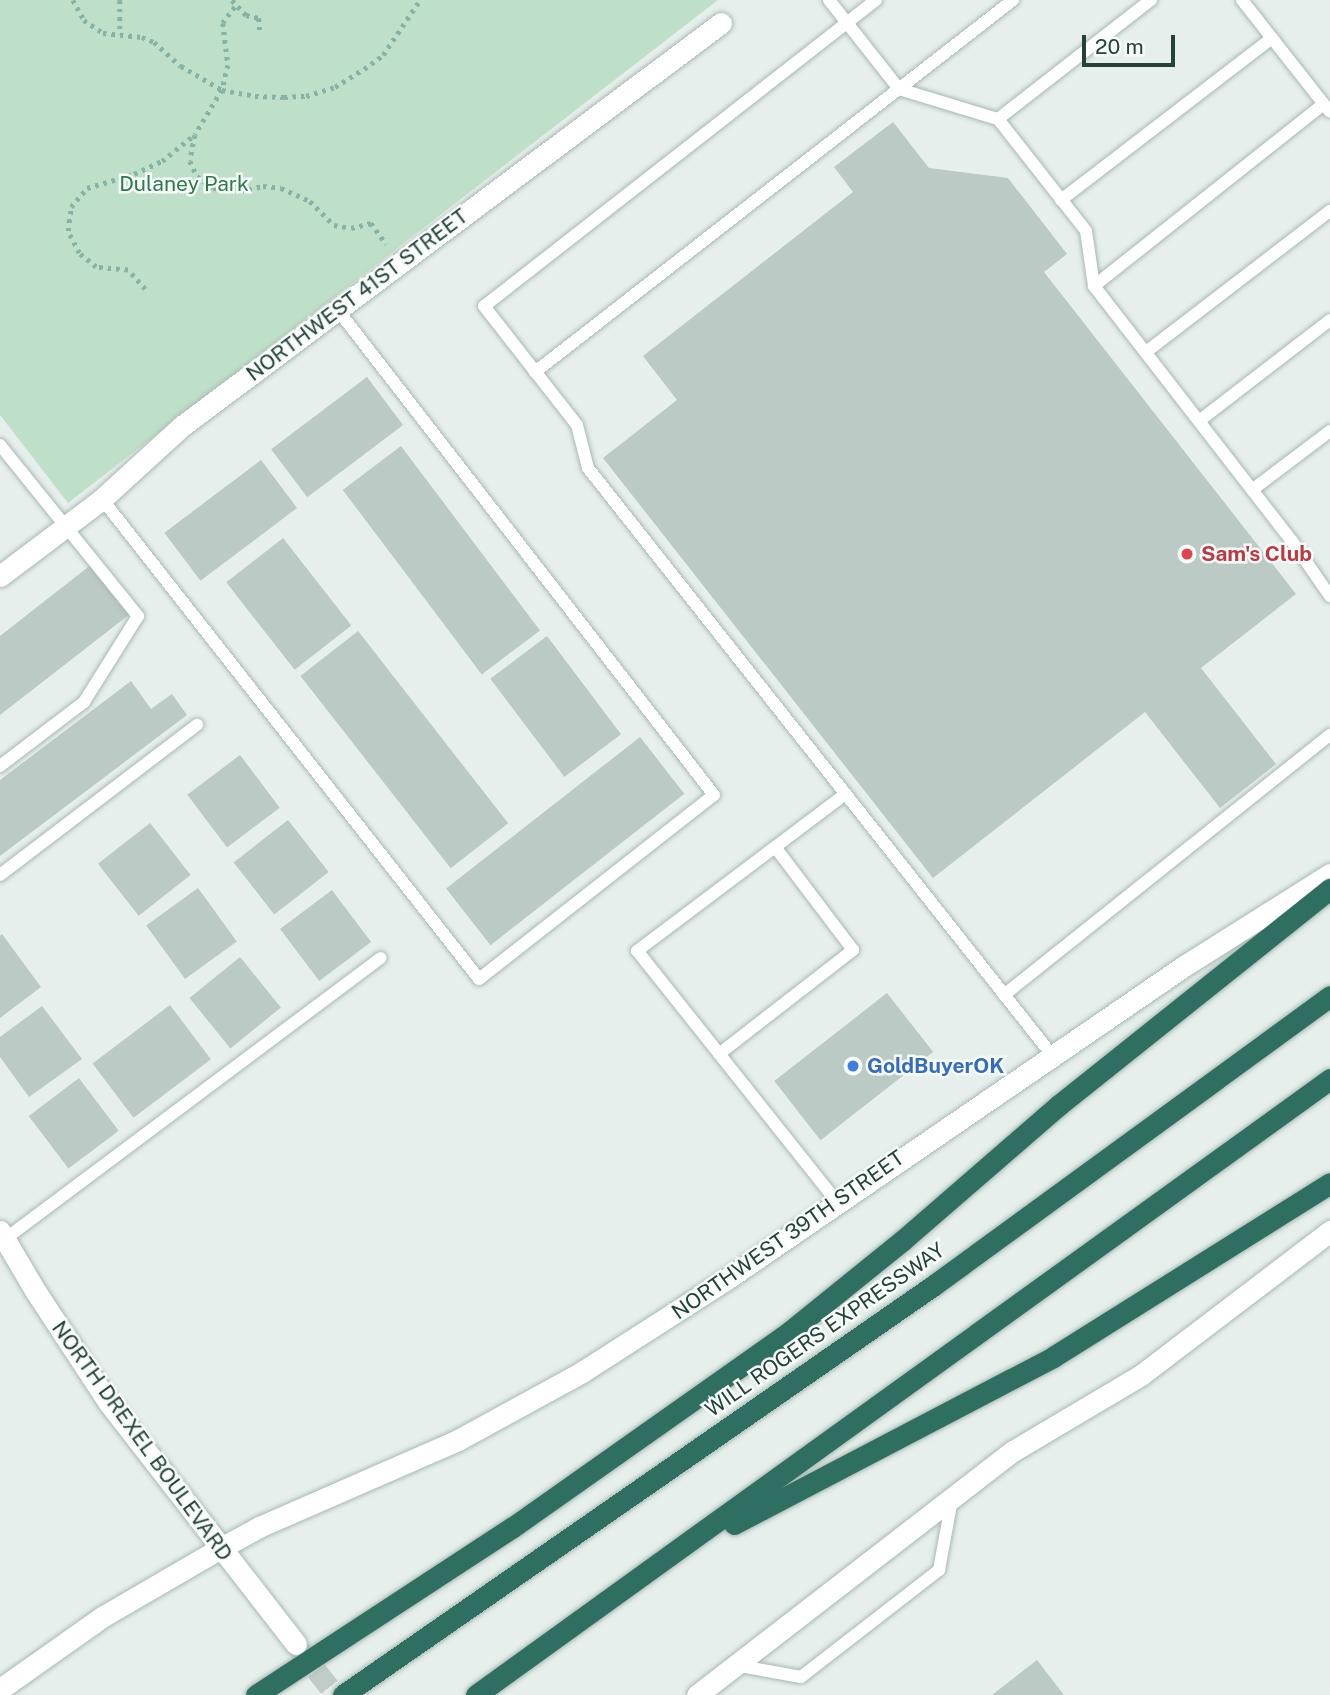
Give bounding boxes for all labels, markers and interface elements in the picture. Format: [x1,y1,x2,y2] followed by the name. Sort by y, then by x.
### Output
[1085,21,1178,65] scale bar
[1095,34,1144,59] text: 20 m
[119,171,249,197] park label: Dulaney Park
[241,203,473,387] street label: NORTHWEST 41ST STREET
[1201,541,1312,567] place label: Sam's Club
[1179,546,1195,562] marker: Sam's Club
[867,1053,1004,1079] place label: GoldBuyerOK
[845,1058,861,1074] marker: GoldBuyerOK
[667,1145,909,1325] street label: NORTHWEST 39TH STREET
[700,1238,950,1422] street label: WILL ROGERS EXPRESSWAY
[46,1316,238,1566] street label: NORTH DREXEL BOULEVARD

